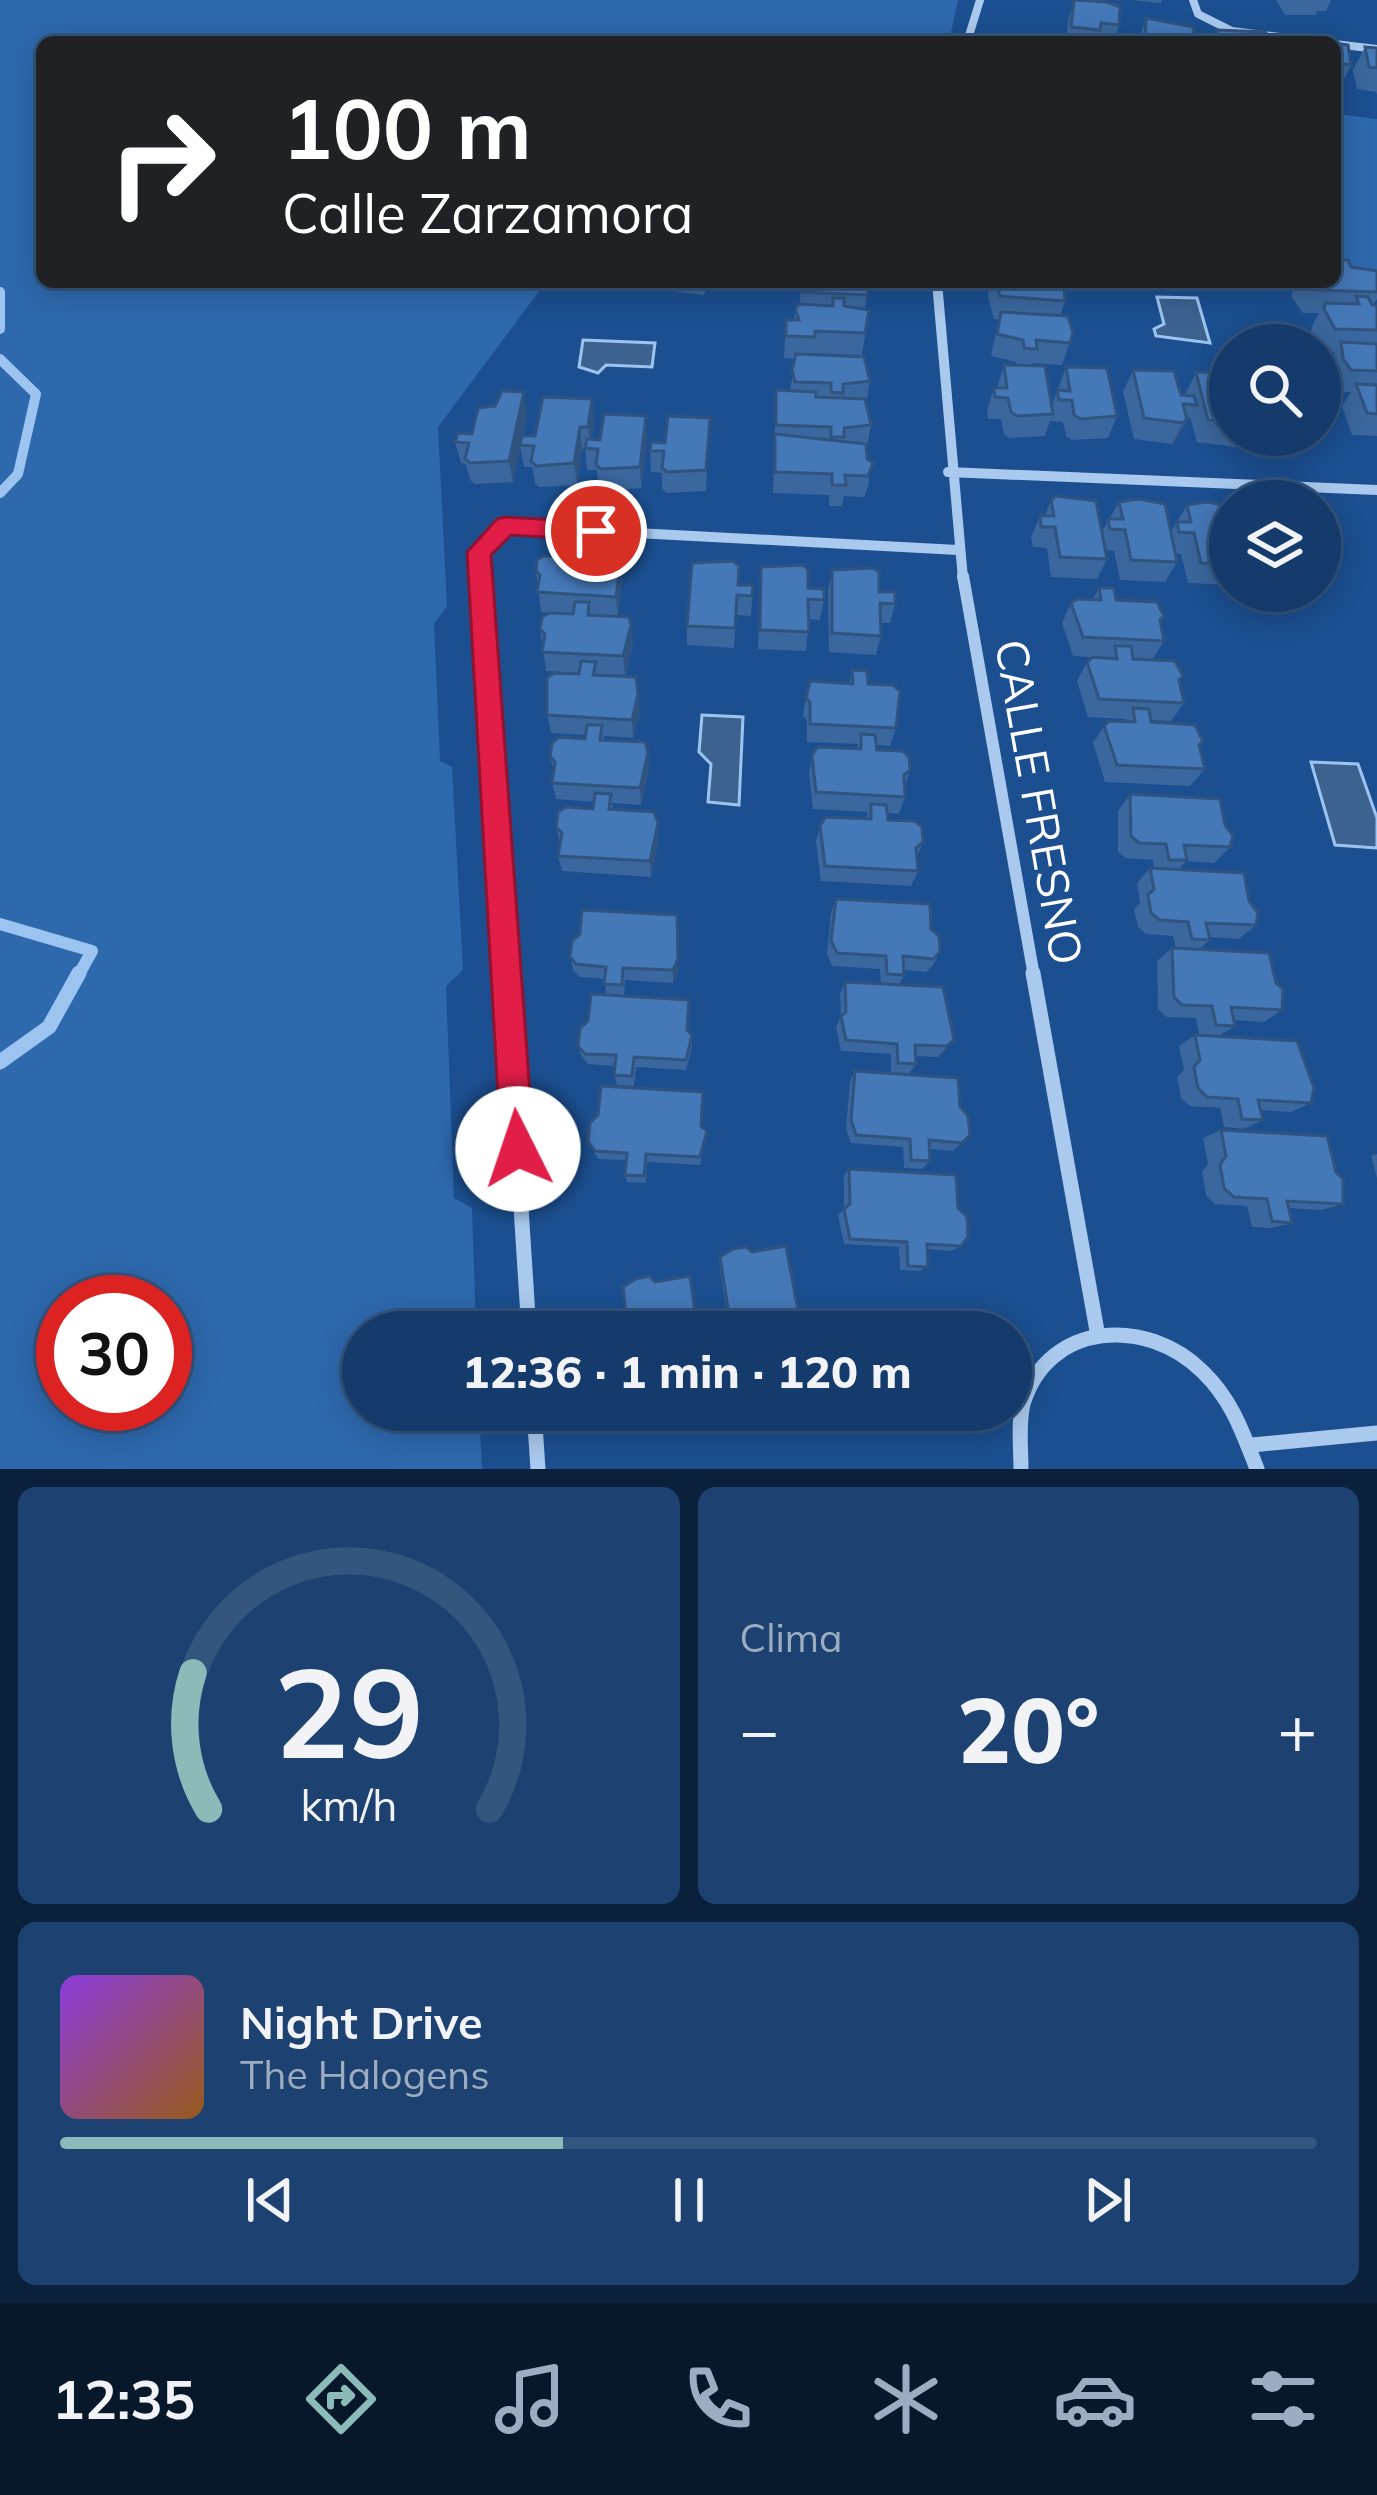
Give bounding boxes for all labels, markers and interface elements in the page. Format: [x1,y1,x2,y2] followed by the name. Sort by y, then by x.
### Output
[282,75,532,180] text: 100 m
[84,84,240,240] icon: right
[282,179,694,247] text: Calle Zarzamora
[1209,324,1341,612] map controls
[1209,324,1341,456] button: search
[545,480,647,582] pin
[1209,480,1341,612] button: layers
[563,498,629,564] icon: arrive
[984,635,1096,969] street label: CALLE FRESNO
[455,1086,581,1212] position arrow
[36,1275,192,1431] speed limit sign: 30
[462,1343,912,1399] text: 12:36 · 1 min · 120 m
[740,1613,842,1662] text: Clima
[274,1633,424,1789] text: 29
[957,1673,1100,1786] text: 20°
[740,1688,779,1771] text: −
[1277,1688,1317,1771] text: +
[300,1777,397,1831] text: km/h
[240,1994,483,2050] text: Night Drive
[240,2050,490,2099] text: The Halogens
[237,2167,303,2233] icon: previous
[656,2167,722,2233] icon: pause
[1075,2167,1141,2233] icon: next
[299,2357,383,2441] icon: directions
[488,2357,572,2441] icon: music
[676,2357,760,2441] icon: phone
[864,2357,948,2441] icon: climate
[1053,2357,1137,2441] icon: car
[1241,2357,1325,2441] icon: filters
[52,2365,195,2433] text: 12:35

